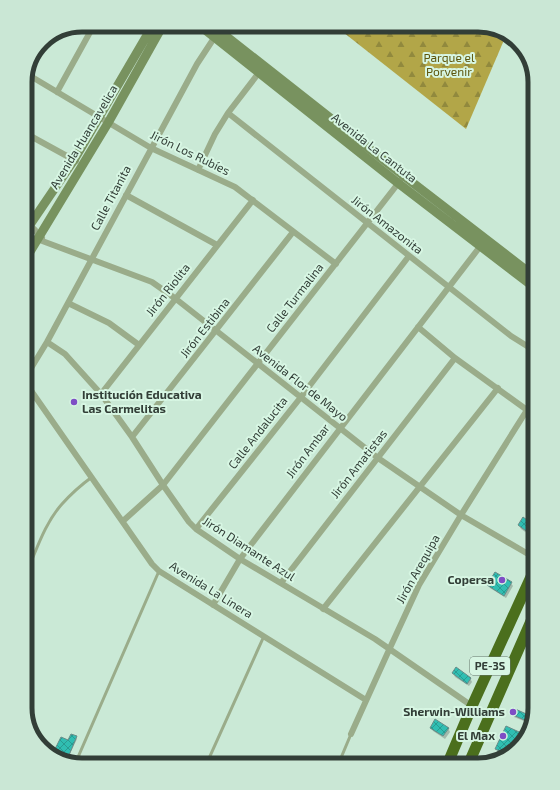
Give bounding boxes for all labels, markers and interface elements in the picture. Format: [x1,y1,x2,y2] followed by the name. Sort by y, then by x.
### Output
[423,50,475,78] park label: Parque el Porvenir
[47,82,120,191] street label: Avenida Huancavelica
[329,110,420,185] street label: Avenida La Cantuta
[148,127,232,177] street label: Jirón Los Rubíes
[87,163,133,232] street label: Calle Titanita
[349,192,426,256] street label: Jirón Amazonita
[142,260,192,319] street label: Jirón Riolita
[263,260,326,335] street label: Calle Turmalina
[177,295,232,360] street label: Jirón Estibina
[250,341,351,424] street label: Avenida Flor de Mayo
[82,387,202,415] place label: Institución Educativa Las Carmelitas
[225,394,290,471] street label: Calle Andalucita
[69,397,79,407] marker: Institución Educativa Las Carmelitas
[282,420,332,480] street label: Jirón Ambar
[327,426,389,501] street label: Jirón Amatistas
[201,513,299,583] street label: Jirón Diamante Azul
[392,532,442,605] street label: Jirón Arequipa
[167,558,256,620] street label: Avenida La Linera
[448,572,494,586] place label: Copersa
[497,575,507,585] marker: Copersa
[470,657,510,675] road number: PE-3S
[403,704,505,718] place label: Sherwin-Williams
[508,707,518,717] marker: Sherwin-Williams
[457,728,495,742] place label: El Max
[498,731,508,741] marker: El Max

